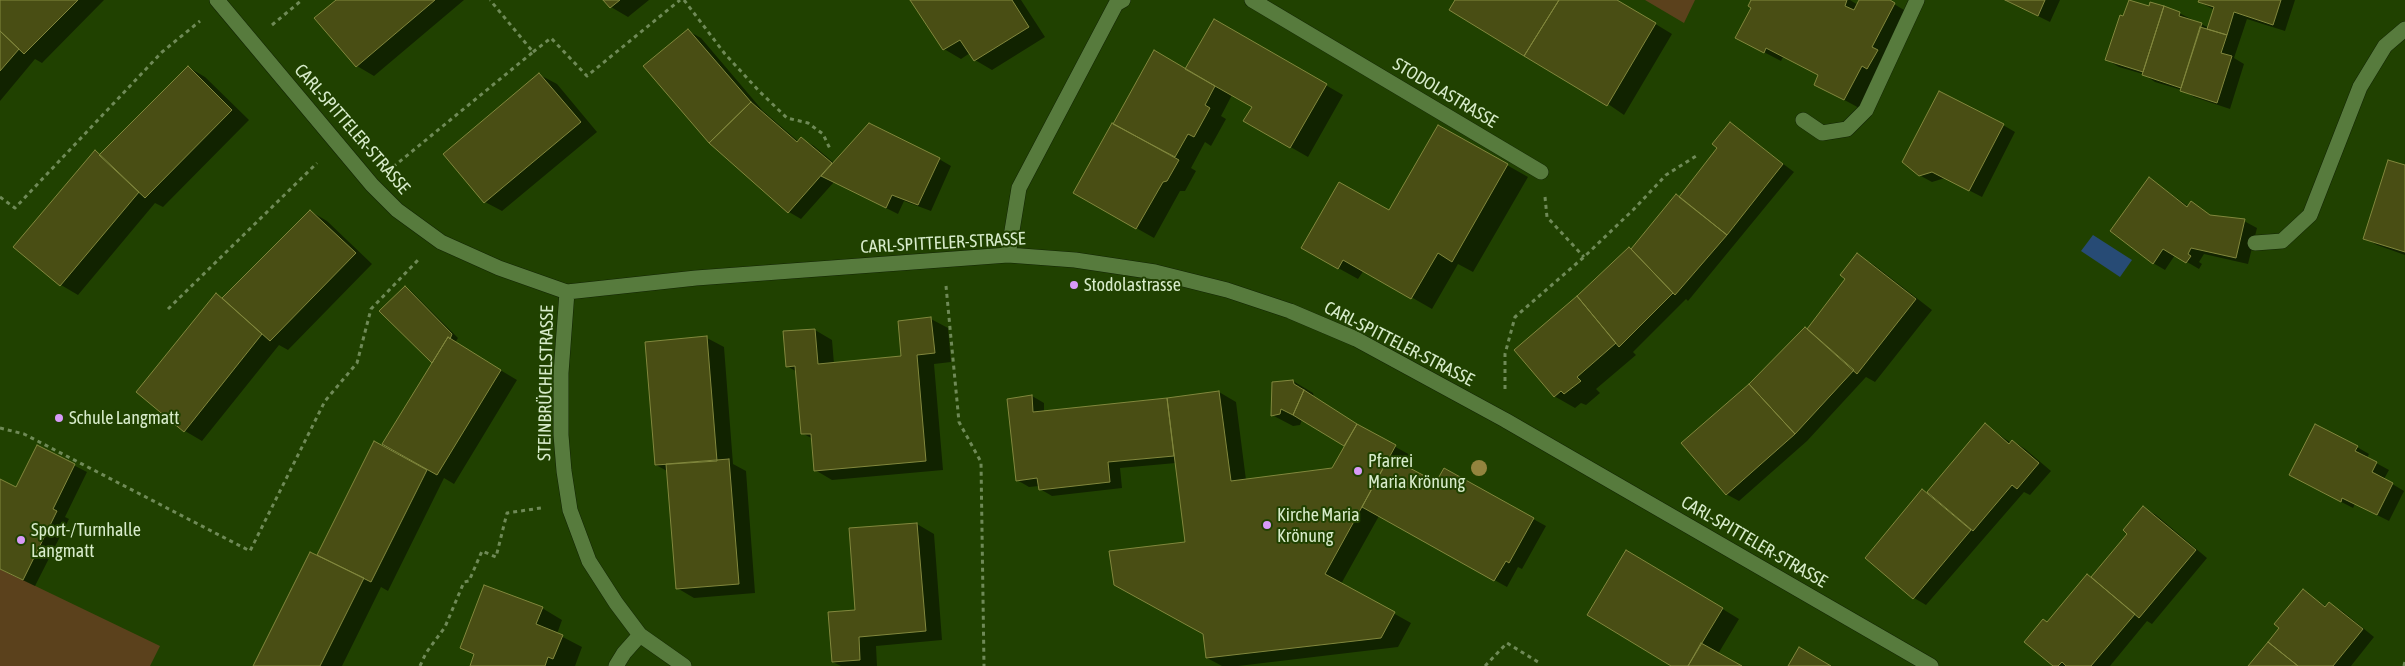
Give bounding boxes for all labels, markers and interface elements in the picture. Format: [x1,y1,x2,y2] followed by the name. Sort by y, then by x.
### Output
[1389,53,1501,133] street label: STODOLASTRASSE
[290,60,414,198] street label: CARL-SPITTELER-STRASSE
[860,228,1026,258] street label: CARL-SPITTELER-STRASSE
[1084,274,1181,296] place label: Stodolastrasse
[1068,279,1080,291] marker: Stodolastrasse
[1321,297,1477,391] street label: CARL-SPITTELER-STRASSE
[534,305,558,461] street label: STEINBRÜCHELSTRASSE
[69,407,179,429] place label: Schule Langmatt
[53,412,65,424] marker: Schule Langmatt
[1368,450,1465,492] place label: Pfarrei Maria Krönung
[1352,465,1364,477] marker: Pfarrei Maria Krönung
[1677,491,1831,593] street label: CARL-SPITTELER-STRASSE
[1277,504,1360,546] place label: Kirche Maria Krönung
[31,519,141,562] place label: Sport-/Turnhalle Langmatt
[1261,519,1273,531] marker: Kirche Maria Krönung
[15,534,27,546] marker: Sport-/Turnhalle Langmatt

